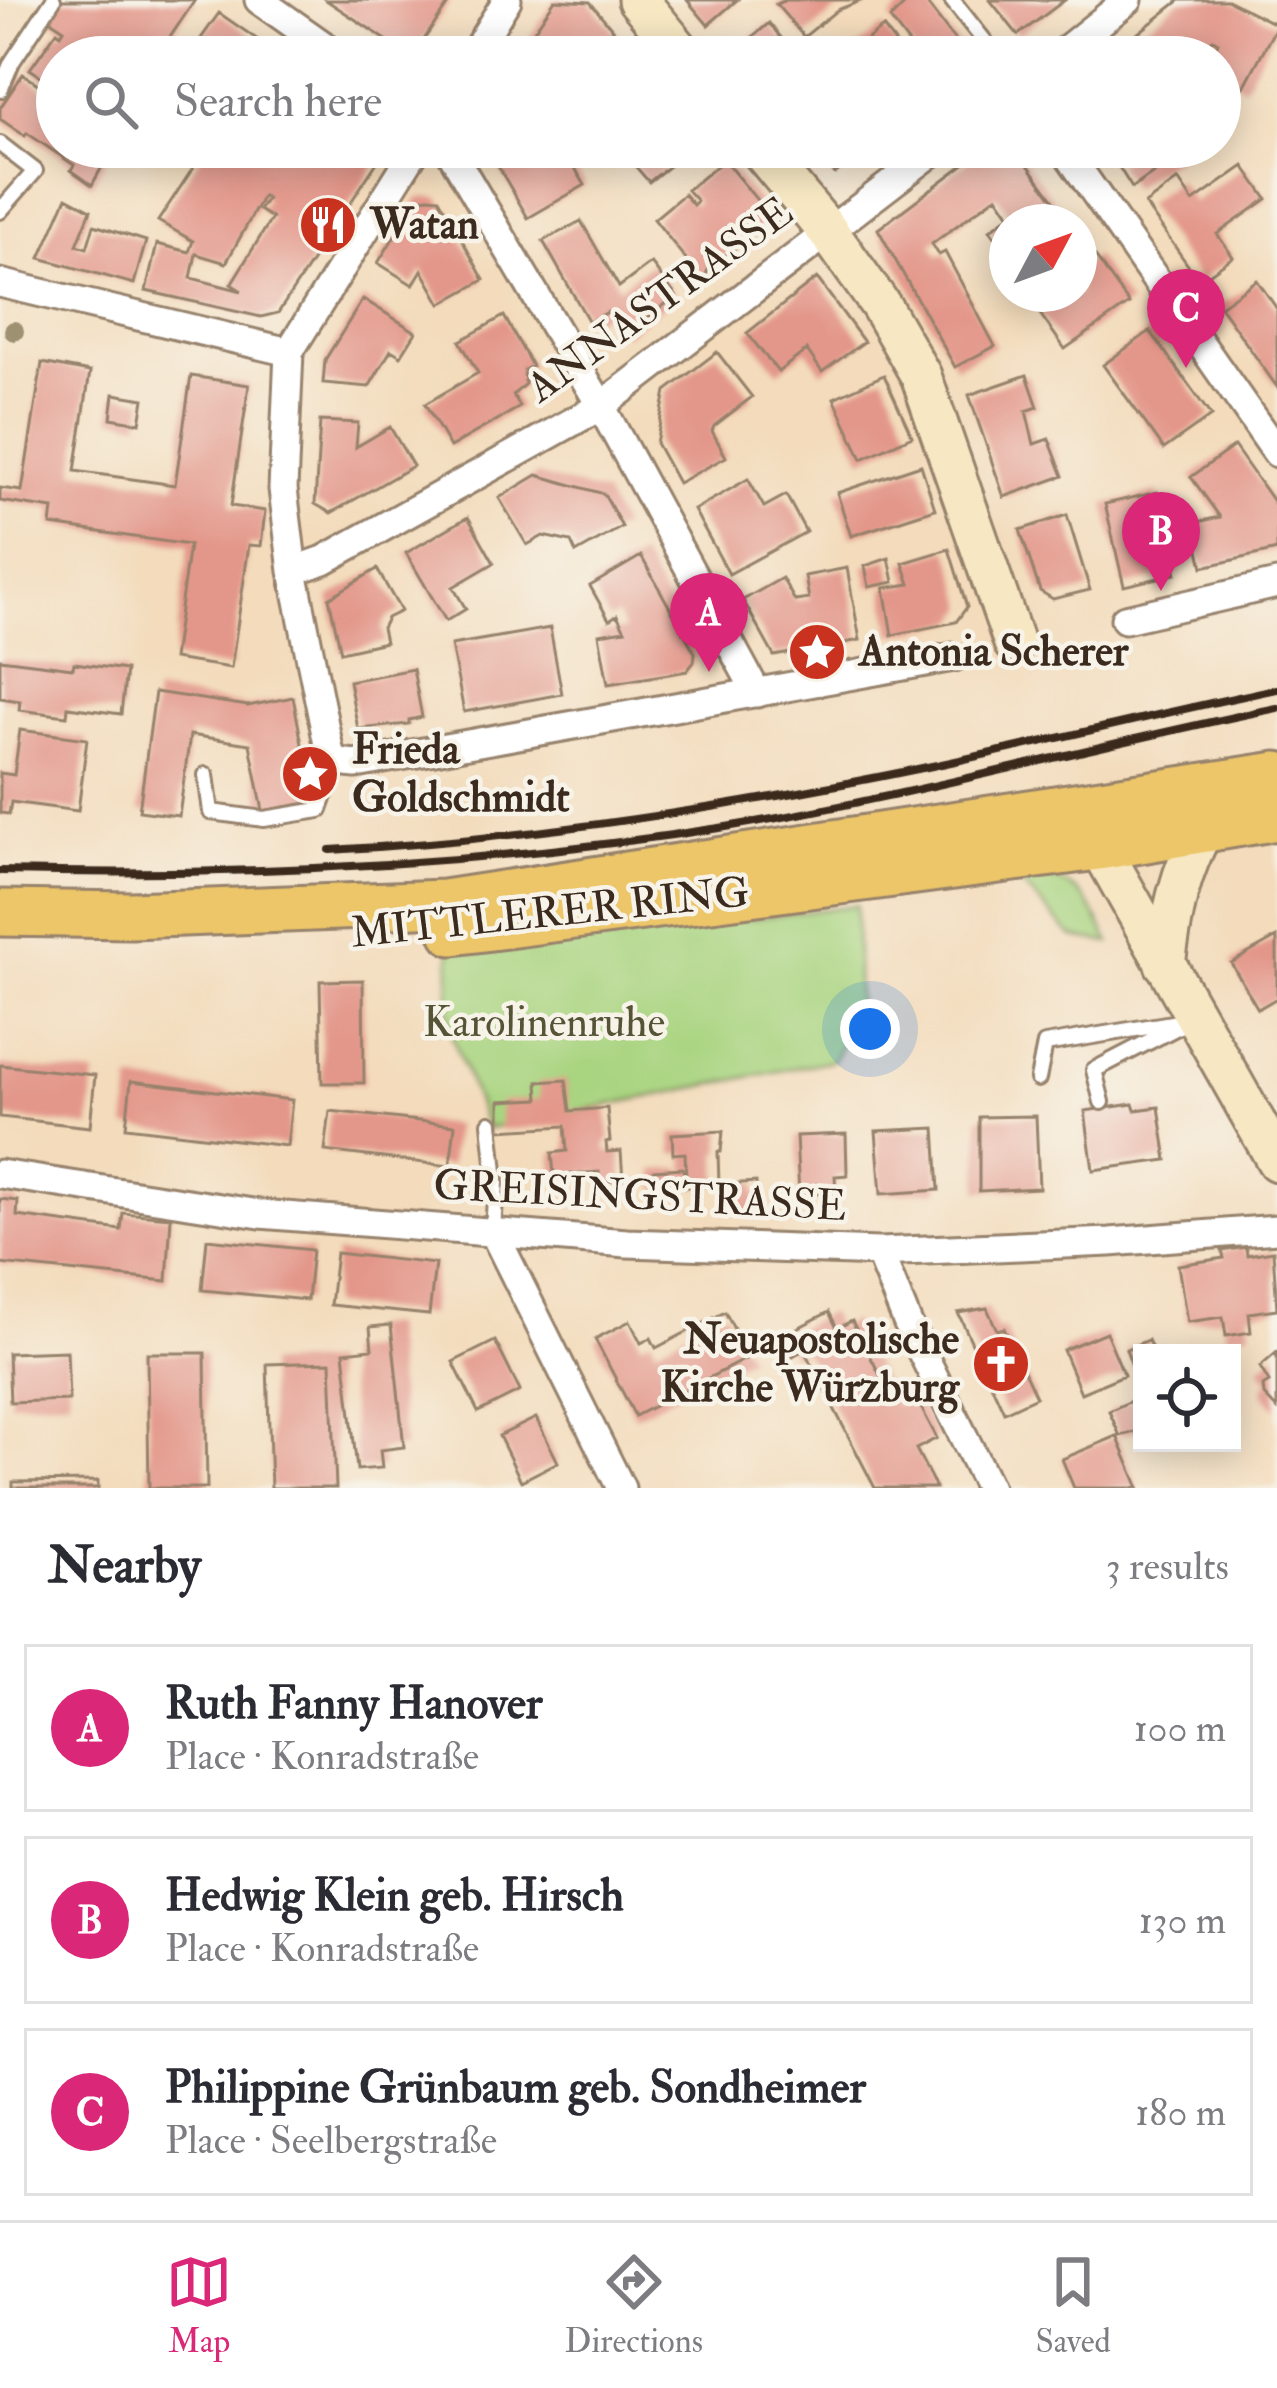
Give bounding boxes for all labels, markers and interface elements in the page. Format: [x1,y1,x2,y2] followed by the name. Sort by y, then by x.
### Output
[36,36,1241,168] search box
[78,69,144,135] icon: search
[174,74,382,130] text: Search here
[516,186,803,415] street label: ANNASTRASSE
[297,194,359,256] restaurant icon: Watan
[369,199,479,251] place label: Watan
[989,204,1097,312] north arrow
[1147,269,1225,368] pin: C
[1122,492,1200,591] pin: B
[670,573,748,672] pin: A
[786,621,848,683] place icon: Antonia Scherer
[857,626,1130,678] place label: Antonia Scherer
[352,724,570,824] place label: Frieda Goldschmidt
[279,743,341,805] place icon: Frieda Goldschmidt
[348,866,752,960] street label: MITTLERER RING
[423,997,665,1049] park label: Karolinenruhe
[840,999,900,1059] your location
[432,1159,848,1233] street label: GREISINGSTRASSE
[661,1314,960,1414] place label: Neuapostolische Kirche Würzburg
[970,1333,1032,1395] church icon: Neuapostolische Kirche Würzburg
[1133,1344,1241,1452] map controls
[1133,1344,1241,1452] button: locate
[48,1534,201,1598] text: Nearby
[1106,1542,1229,1591] text: 3 results
[165,1676,543,1732] text: Ruth Fanny Hanover
[78,1704,102,1753] text: A
[1134,1704,1226,1753] text: 100 m
[165,1732,479,1781] text: Place · Konradstraße
[165,1868,624,1924] text: Hedwig Klein geb. Hirsch
[77,1896,103,1945] text: B
[1139,1896,1226,1945] text: 130 m
[165,1924,479,1973] text: Place · Konradstraße
[165,2060,866,2116] text: Philippine Grünbaum geb. Sondheimer
[76,2088,104,2137] text: C
[1135,2088,1226,2137] text: 180 m
[165,2116,497,2165] text: Place · Seelbergstraße
[166,2249,232,2362] tab: Map
[565,2249,703,2362] tab: Directions
[1035,2249,1111,2362] tab: Saved

